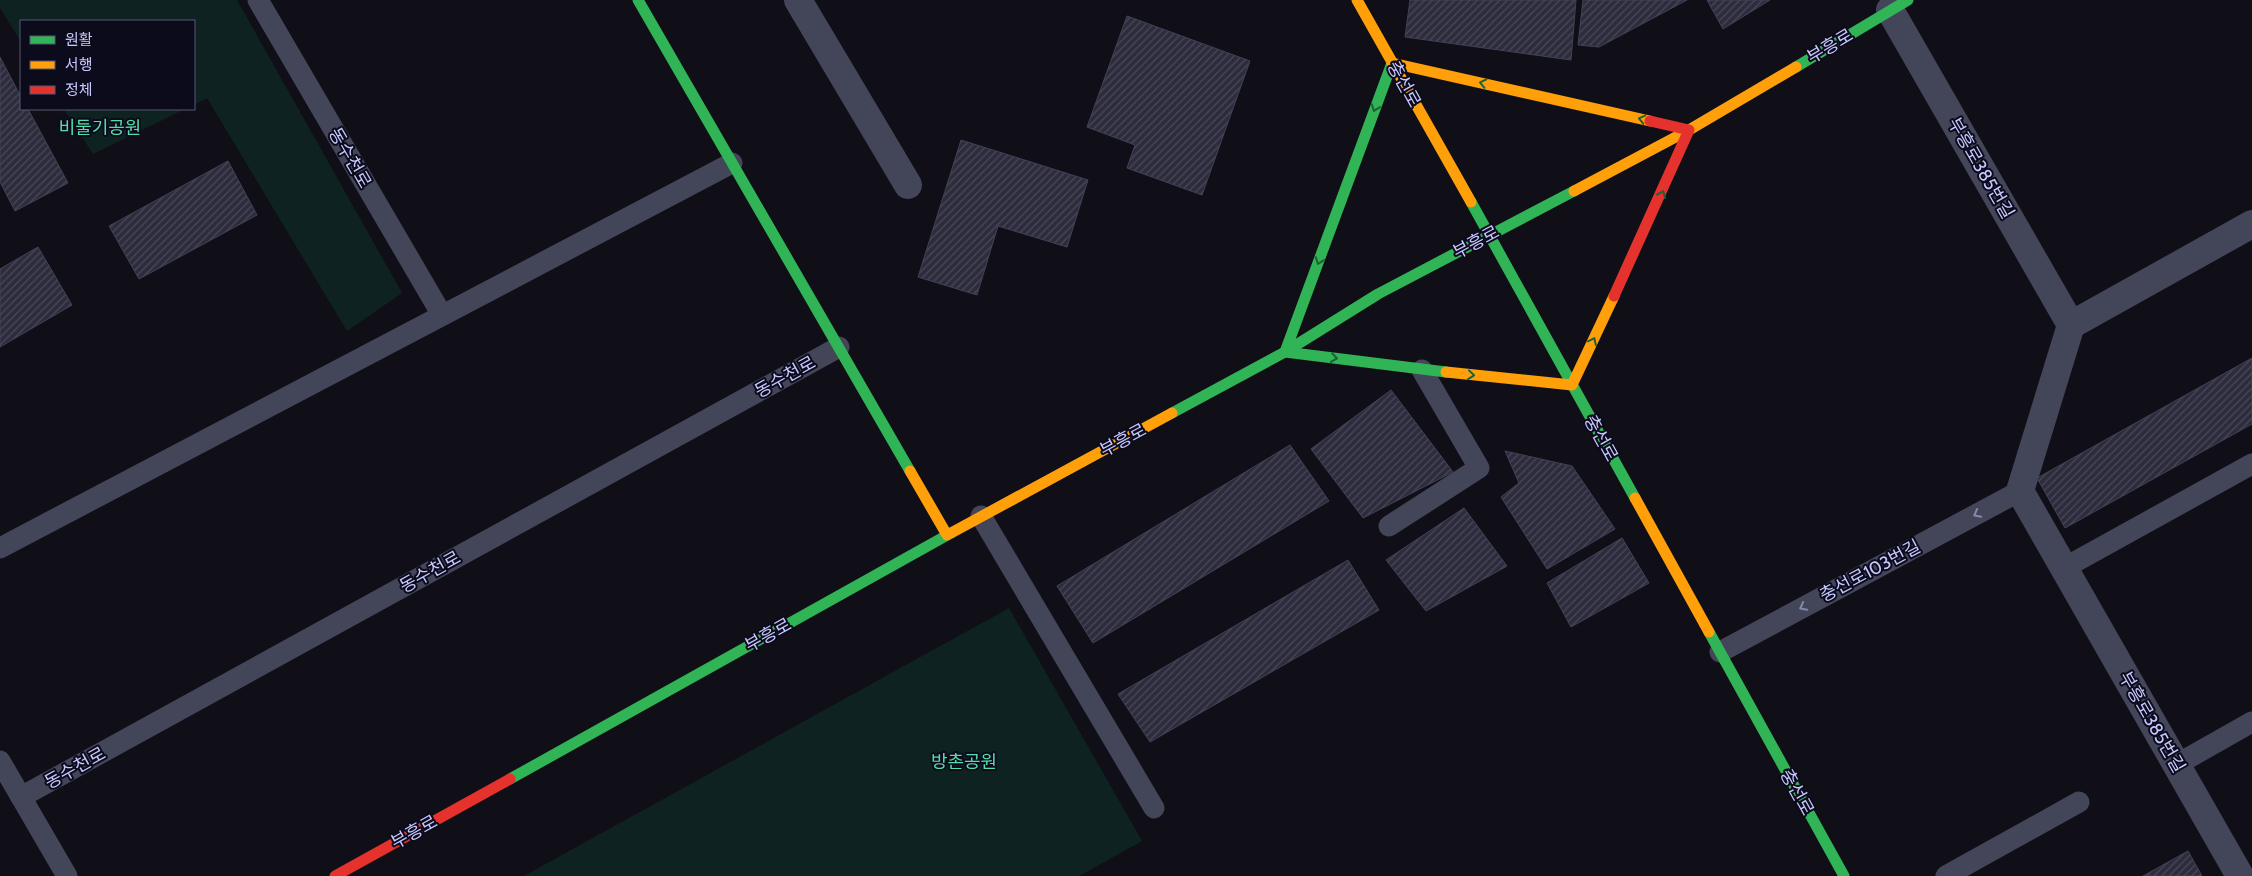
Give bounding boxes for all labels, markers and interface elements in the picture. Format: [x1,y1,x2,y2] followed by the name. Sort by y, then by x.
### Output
[20,20,195,110] legend
[1803,24,1857,68] street label: 부흥로
[65,31,93,49] text: 원활
[65,56,93,74] text: 서행
[1382,57,1426,111] street label: 충선로
[1479,78,1488,89] one-way arrow
[65,81,93,99] text: 정체
[1371,104,1381,112] one-way arrow
[1943,113,2019,223] street label: 부흥로385번길
[1637,114,1646,125] one-way arrow
[59,117,141,139] park label: 비둘기공원
[324,124,376,192] street label: 동수천로
[1655,190,1666,199] one-way arrow
[1449,221,1503,263] street label: 부흥로
[1315,256,1325,265] one-way arrow
[1587,337,1597,346] one-way arrow
[751,351,819,403] street label: 동수천로
[1329,353,1338,363] one-way arrow
[1467,369,1475,380] one-way arrow
[1579,411,1623,465] street label: 충선로
[1096,419,1150,461] street label: 부흥로
[1973,508,1982,518] one-way arrow
[1816,535,1924,607] street label: 충선로103번길
[396,546,464,598] street label: 동수천로
[1799,601,1808,611] one-way arrow
[741,613,795,657] street label: 부흥로
[2114,667,2190,777] street label: 부흥로385번길
[41,742,109,794] street label: 동수천로
[931,751,997,773] park label: 방촌공원
[1775,765,1819,819] street label: 충선로
[387,810,441,854] street label: 부흥로

